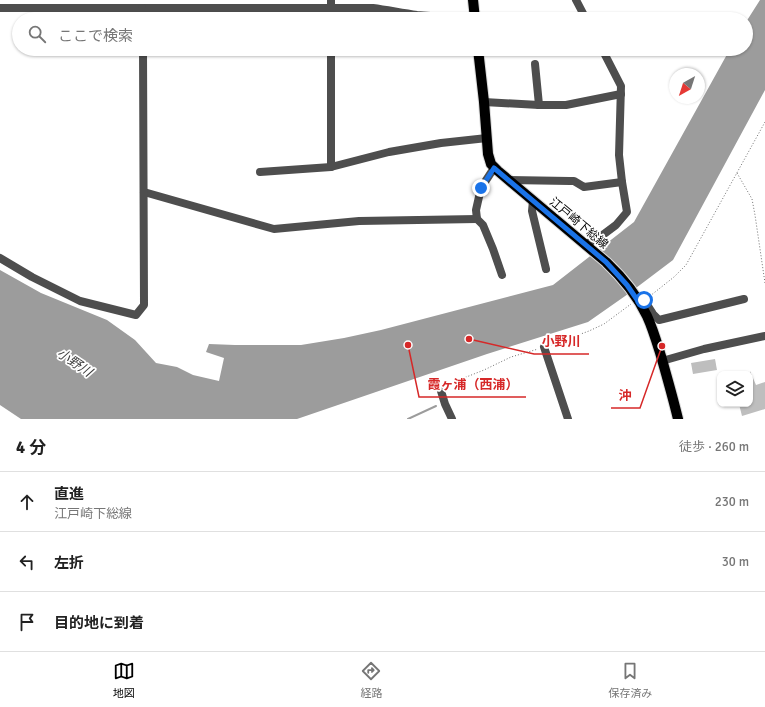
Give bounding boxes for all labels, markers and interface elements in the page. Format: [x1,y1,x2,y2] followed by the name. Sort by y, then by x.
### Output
[12,12,753,56] search box
[26,23,48,45] icon: search
[58,27,133,45] text: ここで検索
[669,68,705,104] north arrow
[472,179,490,197] route end
[546,194,611,252] street label: 江戸崎下総線
[635,291,653,309] route start
[534,329,589,354] callout: 小野川
[541,334,581,350] text: 小野川
[54,345,97,381] water label: 小野川
[717,371,753,407] map controls
[717,371,753,407] button: layers
[419,372,526,397] callout: 霞ヶ浦（西浦）
[427,377,519,393] text: 霞ヶ浦（西浦）
[611,383,640,408] callout: 沖
[618,388,632,404] text: 沖
[16,437,46,458] text: 4 分
[679,439,749,455] text: 徒歩 · 260 m
[54,485,84,503] text: 直進
[16,491,38,513] icon: ahead
[715,494,749,510] text: 230 m
[54,506,132,522] text: 江戸崎下総線
[16,551,38,573] icon: left
[54,554,84,572] text: 左折
[722,554,749,570] text: 30 m
[16,611,38,633] icon: arrive
[54,614,144,632] text: 目的地に到着
[113,660,135,700] tab: 地図
[360,660,382,700] tab: 経路
[608,660,652,700] tab: 保存済み

